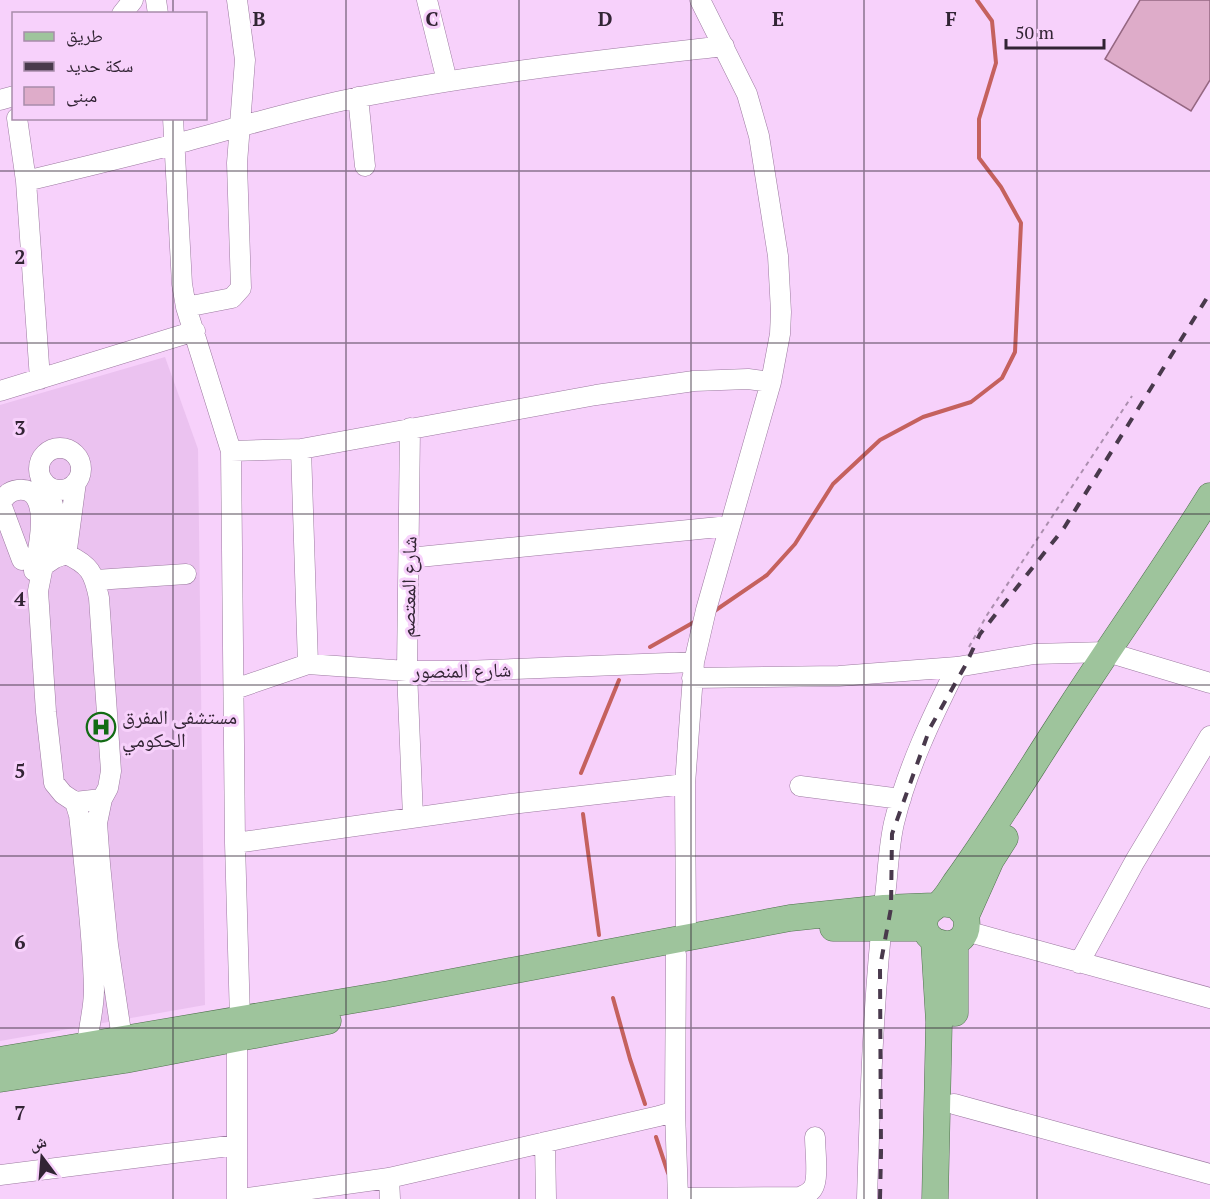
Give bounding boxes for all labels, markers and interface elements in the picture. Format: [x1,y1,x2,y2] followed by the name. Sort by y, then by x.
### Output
[253,5,266,32] text: B
[425,5,439,32] text: C
[598,5,612,32] text: D
[772,5,784,32] text: E
[945,5,957,32] text: F
[12,12,207,120] legend
[1006,12,1104,50] scale bar
[1015,20,1055,44] text: 50 m
[66,23,103,47] text: طريق
[66,53,133,77] text: سكة حديد
[66,83,97,107] text: مبنى
[14,243,26,270] text: 2
[14,414,26,441] text: 3
[394,536,423,638] street label: شارع المعتصم
[14,585,26,612] text: 4
[411,656,512,684] street label: شارع المنصور
[122,703,237,756] place label: مستشفى المفرق الحكومي
[85,711,117,743] hospital icon: مستشفى المفرق الحكومي
[14,757,26,784] text: 5
[14,928,26,955] text: 6
[14,1099,26,1126] text: 7
[12,1127,72,1187] north arrow
[27,1130,49,1155] text: ش

